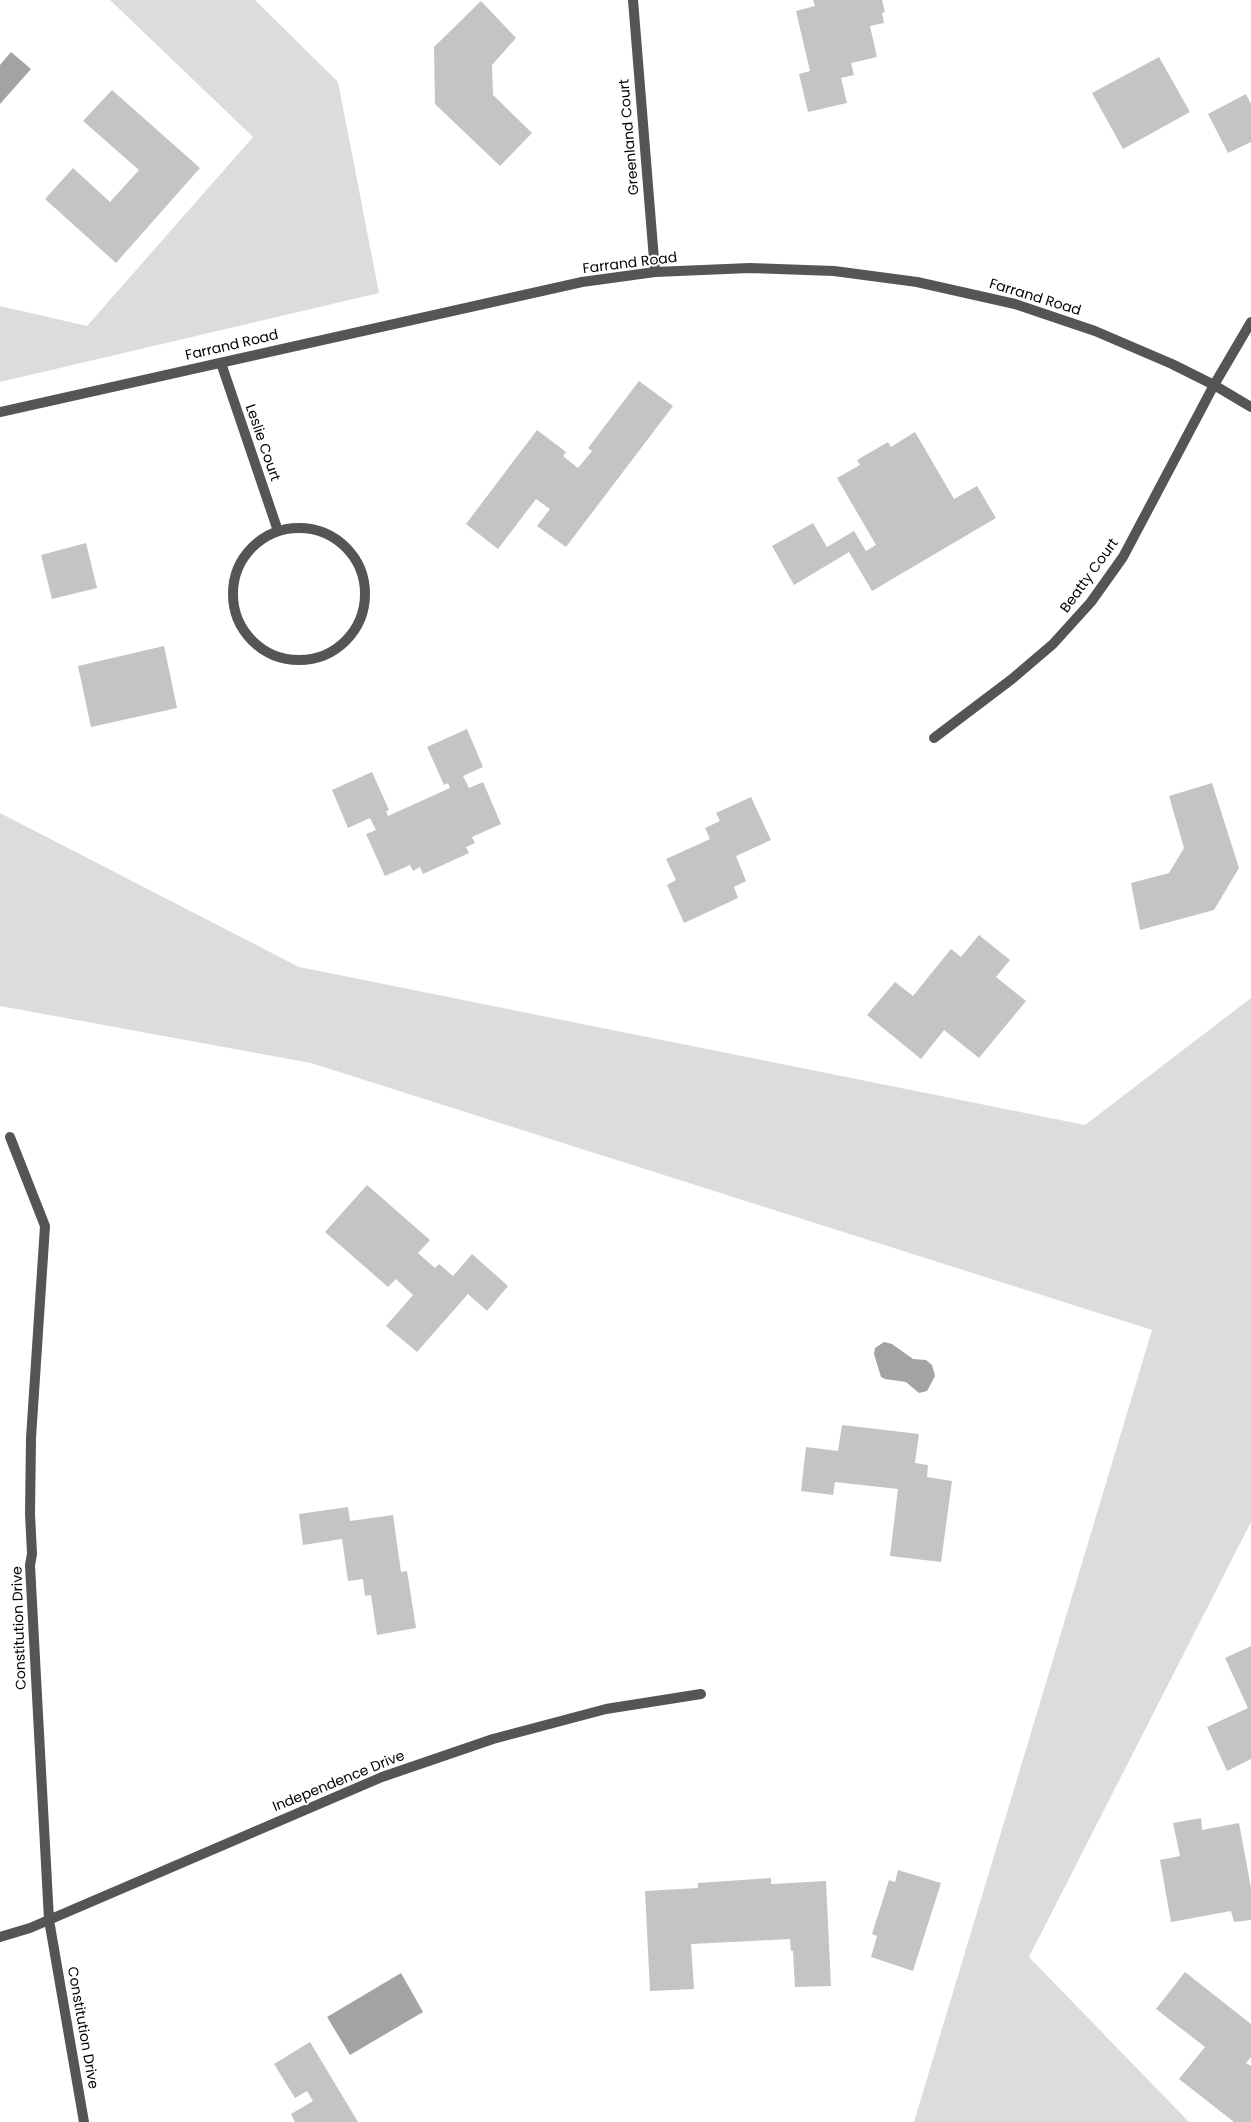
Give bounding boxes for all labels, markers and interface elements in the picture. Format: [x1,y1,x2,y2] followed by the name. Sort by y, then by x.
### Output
[617,78,643,196] street label: Greenland Court
[582,250,678,278] street label: Farrand Road
[987,276,1083,320] street label: Farrand Road
[184,327,280,365] street label: Farrand Road
[241,402,283,484] street label: Leslie Court
[1057,536,1123,616] street label: Beatty Court
[9,1566,31,1690] street label: Constitution Drive
[271,1748,407,1816] street label: Independence Drive
[63,1966,101,2090] street label: Constitution Drive

